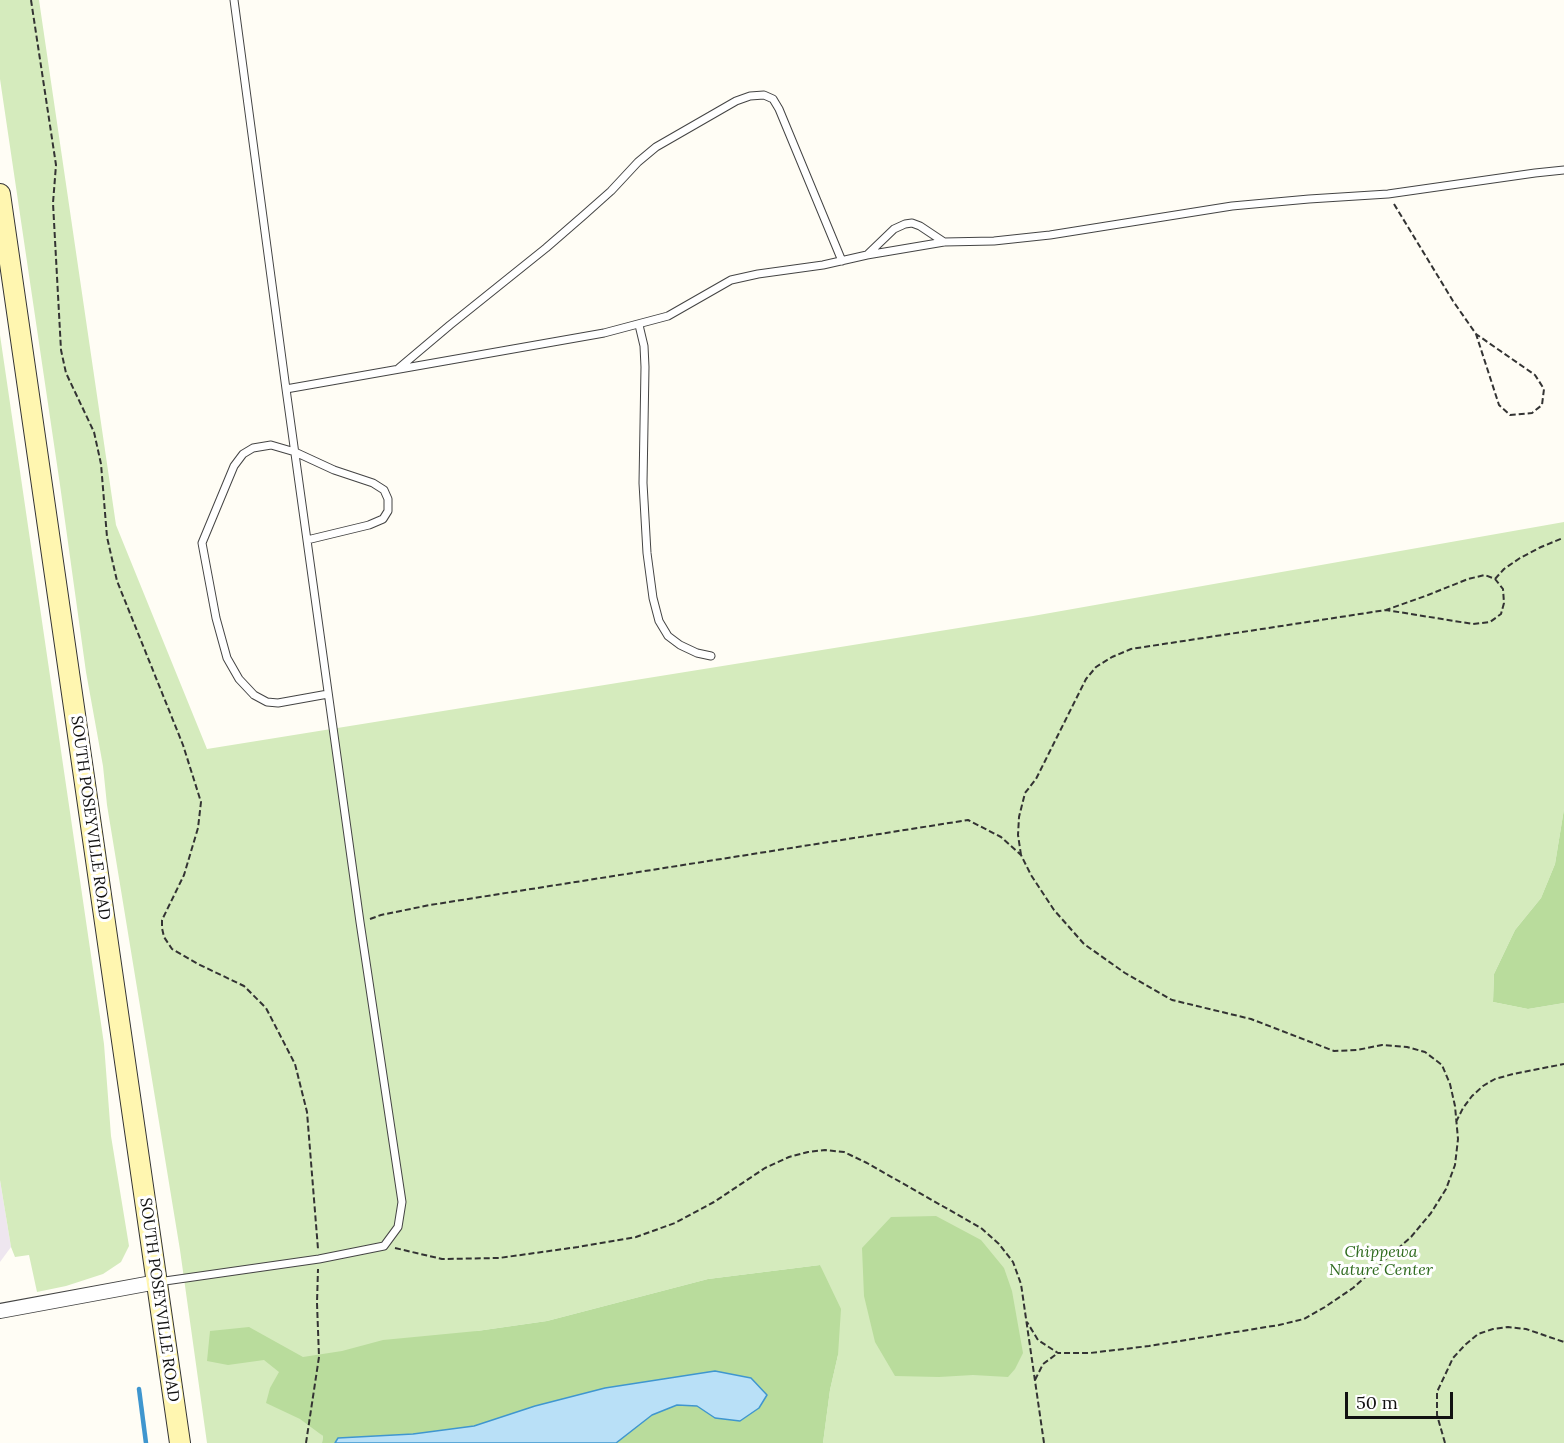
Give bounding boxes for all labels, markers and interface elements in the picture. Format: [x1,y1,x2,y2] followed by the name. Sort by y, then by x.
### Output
[66,715,114,921] street label: SOUTH POSEYVILLE ROAD
[135,1197,183,1403] street label: SOUTH POSEYVILLE ROAD
[1329,1242,1433,1280] park label: Chippewa Nature Center
[1348,1380,1456,1418] scale bar
[1356,1391,1398,1414] text: 50 m

